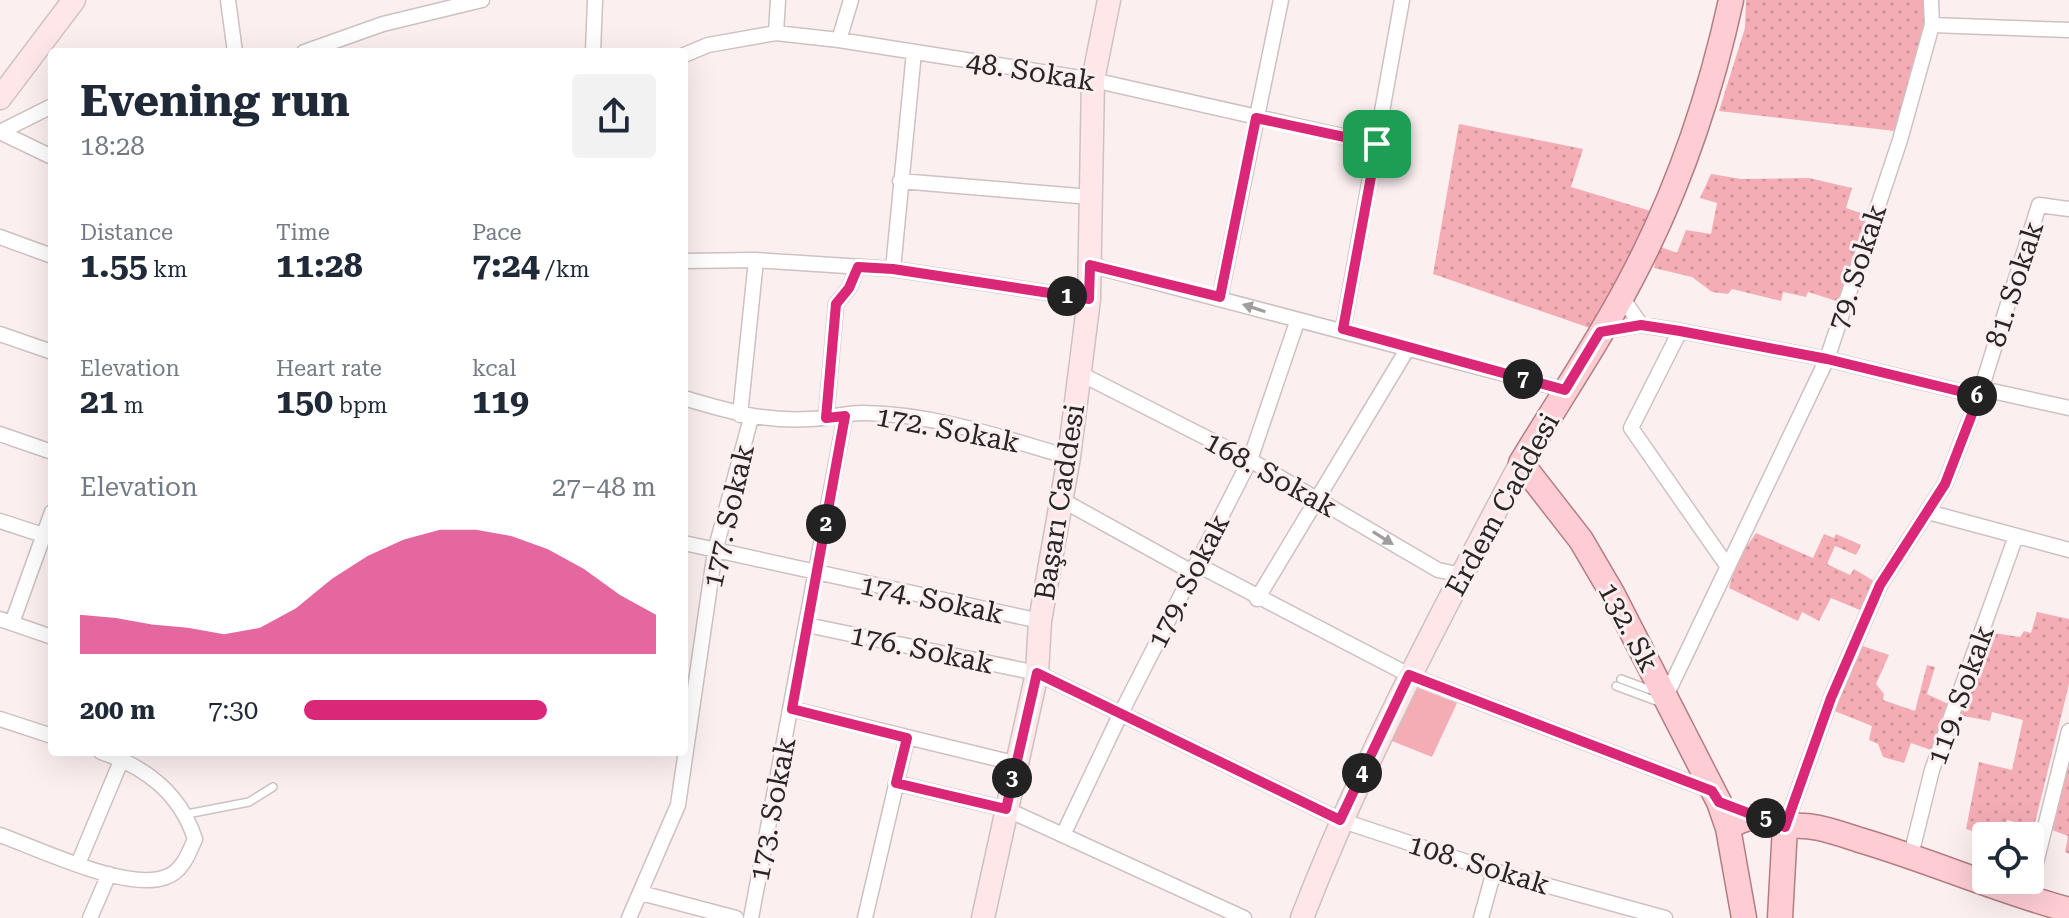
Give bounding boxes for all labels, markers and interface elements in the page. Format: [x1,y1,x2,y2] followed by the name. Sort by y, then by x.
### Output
[964,45,1098,98] street label: 48. Sokak
[572,74,656,158] button: share
[80,75,350,127] text: Evening run
[1343,110,1411,178] pin
[1355,122,1399,166] icon: arrive
[80,131,145,161] text: 18:28
[1822,200,1893,334] street label: 79. Sokak
[1979,217,2050,351] street label: 81. Sokak
[80,220,173,245] text: Distance
[276,220,330,245] text: Time
[472,220,522,245] text: Pace
[80,245,148,285] text: 1.55
[276,245,363,285] text: 11:28
[472,245,540,285] text: 7:24
[148,257,187,282] text: km
[540,257,590,282] text: /km
[1047,276,1087,316] pin: 1
[1061,283,1073,308] text: 1
[1241,301,1265,314] one-way arrow
[80,356,180,381] text: Elevation
[276,356,382,381] text: Heart rate
[472,356,516,381] text: kcal
[1503,359,1543,399] pin: 7
[1517,366,1529,391] text: 7
[1957,376,1997,416] pin: 6
[80,381,118,421] text: 21
[276,381,333,421] text: 150
[472,381,529,421] text: 119
[1971,383,1983,408] text: 6
[118,393,144,418] text: m
[333,393,387,418] text: bpm
[873,399,1023,460] street label: 172. Sokak
[1028,402,1091,602] street label: Başarı Caddesi
[1439,407,1566,601] street label: Erdem Caddesi
[1199,425,1343,524] street label: 168. Sokak
[696,441,761,591] street label: 177. Sokak
[80,472,198,502] text: Elevation
[552,472,656,502] text: 27–48 m
[806,504,846,544] pin: 2
[1141,508,1236,654] street label: 179. Sokak
[820,511,832,536] text: 2
[1372,531,1394,545] one-way arrow
[857,568,1007,631] street label: 174. Sokak
[1591,577,1666,678] street label: 132. Sk
[847,618,997,681] street label: 176. Sokak
[1920,621,2001,769] street label: 119. Sokak
[80,695,155,725] text: 200 m
[208,695,258,725] text: 7:30
[742,734,803,884] street label: 173. Sokak
[1342,753,1382,793] pin: 4
[992,758,1032,798] pin: 3
[1356,760,1368,785] text: 4
[1006,765,1018,790] text: 3
[1746,798,1786,838] pin: 5
[1760,805,1772,830] text: 5
[1972,822,2044,894] map controls
[1972,822,2044,894] button: locate
[1404,827,1554,902] street label: 108. Sokak

